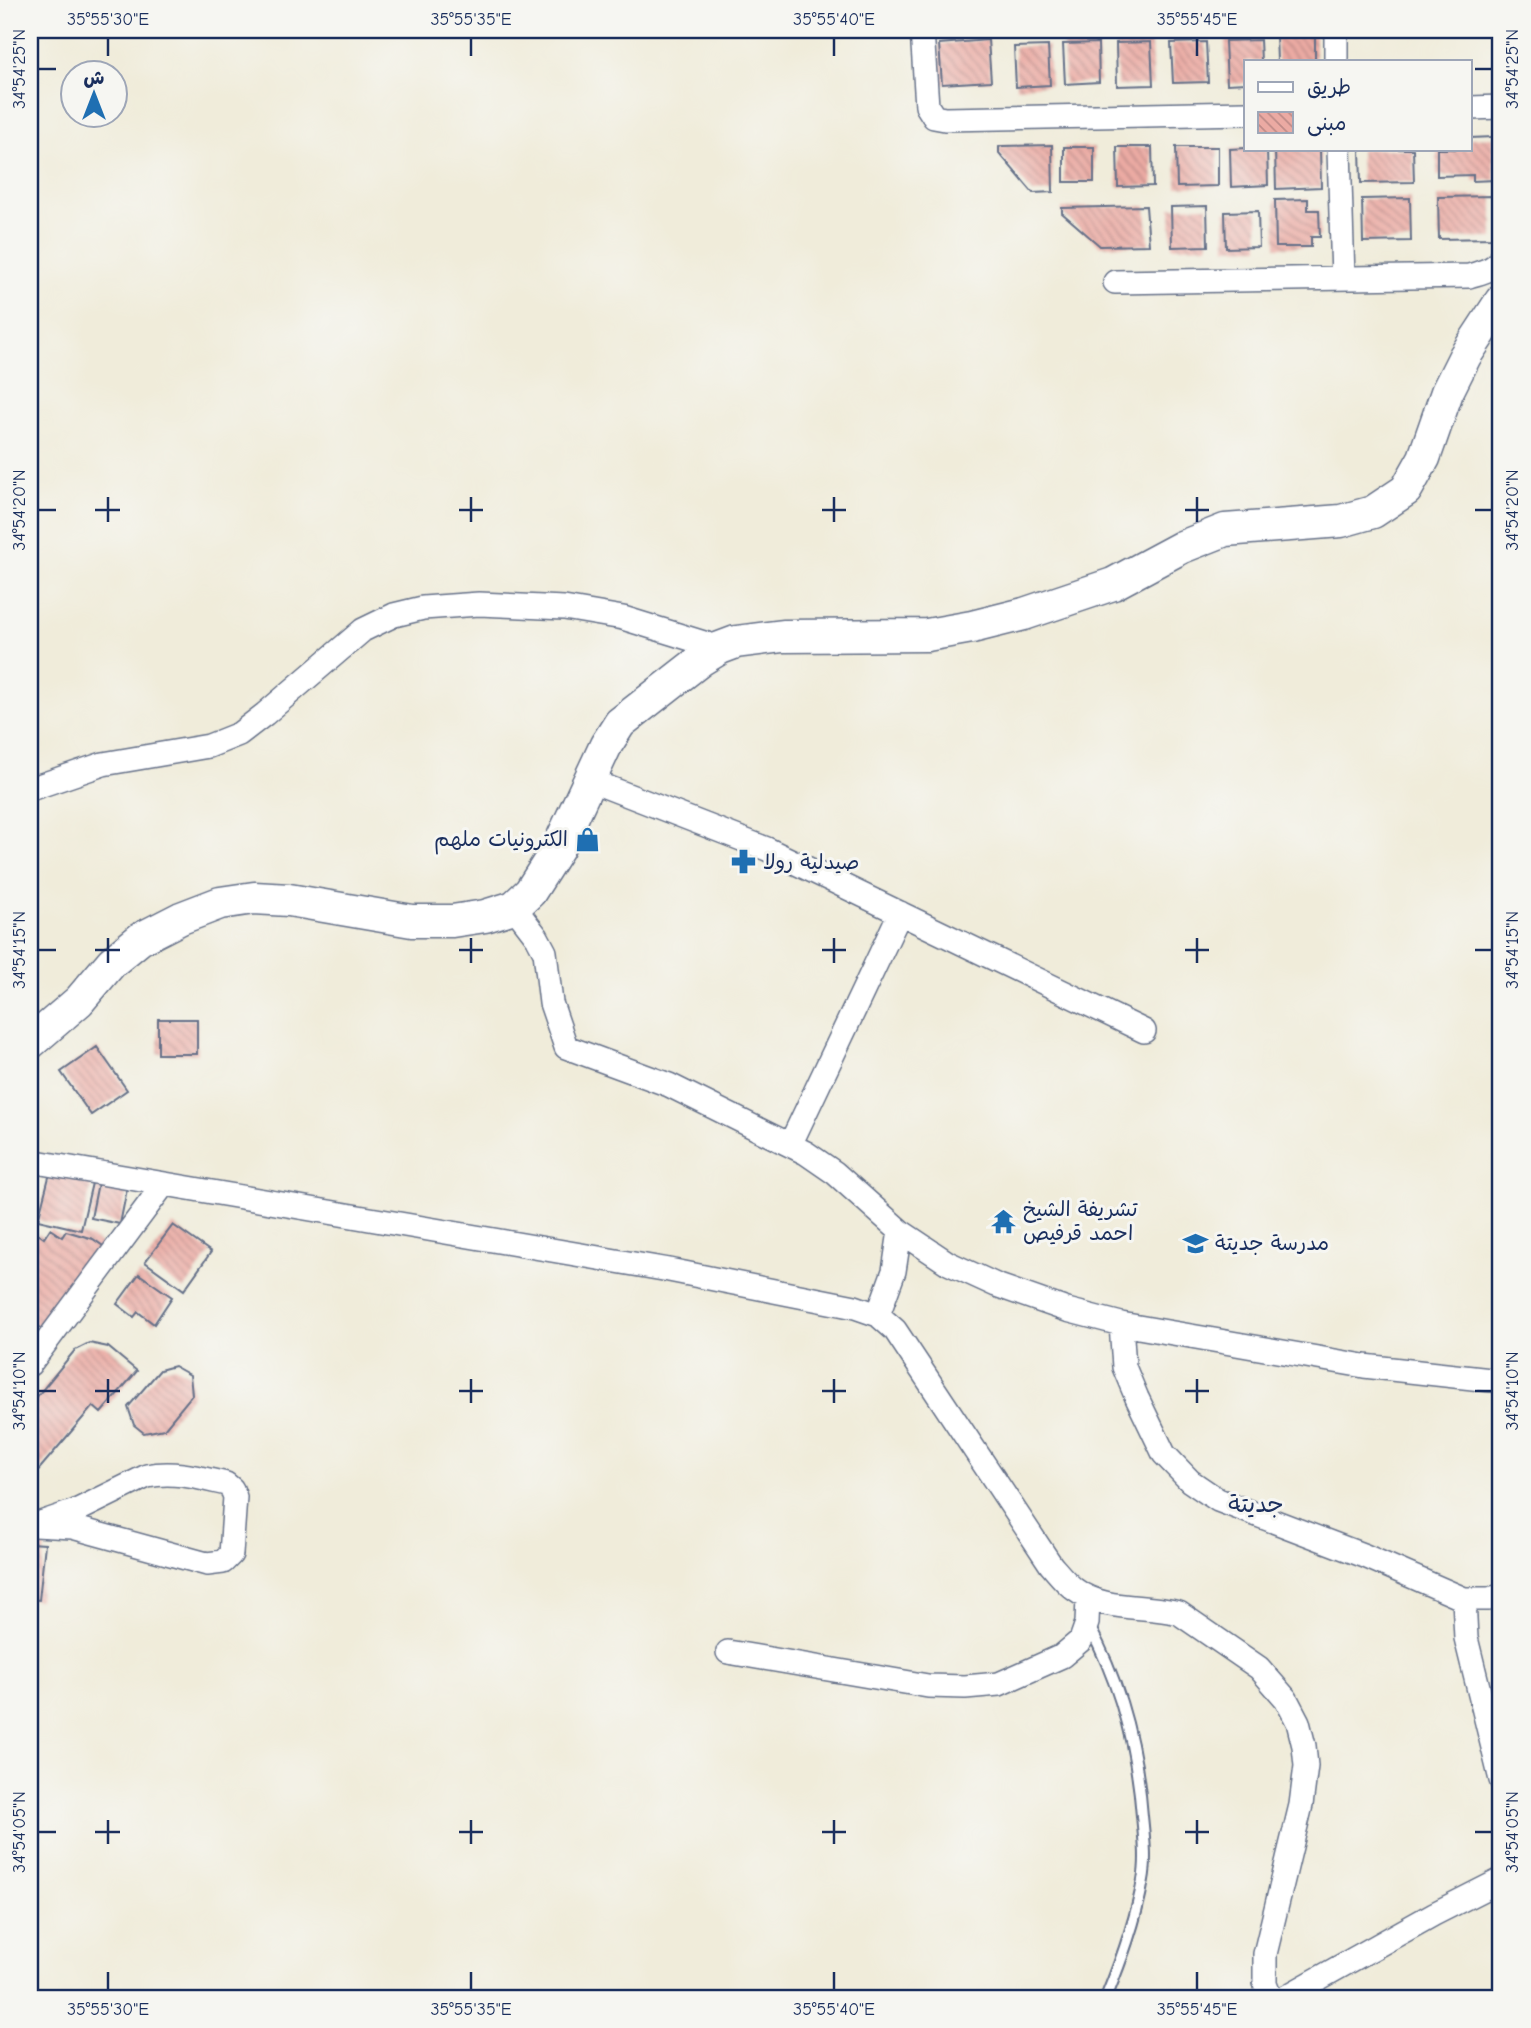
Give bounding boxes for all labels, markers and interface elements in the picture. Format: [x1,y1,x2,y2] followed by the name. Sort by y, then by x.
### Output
[67,9,149,30] text: 35°55'30"E
[430,9,512,30] text: 35°55'35"E
[793,9,875,30] text: 35°55'40"E
[1157,9,1237,30] text: 35°55'45"E
[9,29,30,109] text: 34°54'25"N
[1502,29,1523,109] text: 34°54'25"N
[60,60,130,130] north arrow
[1244,60,1472,150] legend
[84,67,105,89] text: ش
[1307,75,1351,99] text: طريق
[1307,111,1346,137] text: مبنى
[9,469,30,551] text: 34°54'20"N
[1502,469,1523,551] text: 34°54'20"N
[574,825,602,853] shop icon: الكترونيات ملهم
[434,827,568,855] place label: الكترونيات ملهم
[729,848,757,876] pharmacy icon: صيدلية رولا
[763,850,859,874] place label: صيدلية رولا
[9,911,30,989] text: 34°54'15"N
[1502,911,1523,989] text: 34°54'15"N
[1023,1197,1138,1245] place label: تشريفة الشيخ احمد قرفيص
[989,1207,1017,1235] temple icon: تشريفة الشيخ احمد قرفيص
[1181,1229,1209,1257] school or university icon: مدرسة جديتة
[1215,1231,1329,1255] place label: مدرسة جديتة
[9,1351,30,1431] text: 34°54'10"N
[1502,1351,1523,1431] text: 34°54'10"N
[1228,1490,1284,1518] district label: جديتة
[9,1791,30,1873] text: 34°54'05"N
[1502,1791,1523,1873] text: 34°54'05"N
[67,1999,149,2020] text: 35°55'30"E
[430,1999,512,2020] text: 35°55'35"E
[793,1999,875,2020] text: 35°55'40"E
[1157,1999,1237,2020] text: 35°55'45"E

